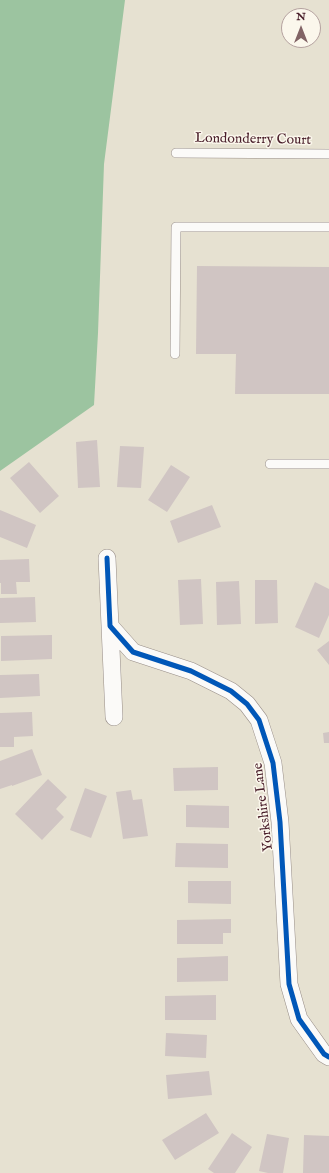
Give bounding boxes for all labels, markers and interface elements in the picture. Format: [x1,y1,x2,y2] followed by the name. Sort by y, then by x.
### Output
[281,8,321,48] north arrow
[296,10,306,24] text: N
[195,131,311,149] street label: Londonderry Court
[250,762,278,852] street label: Yorkshire Lane

